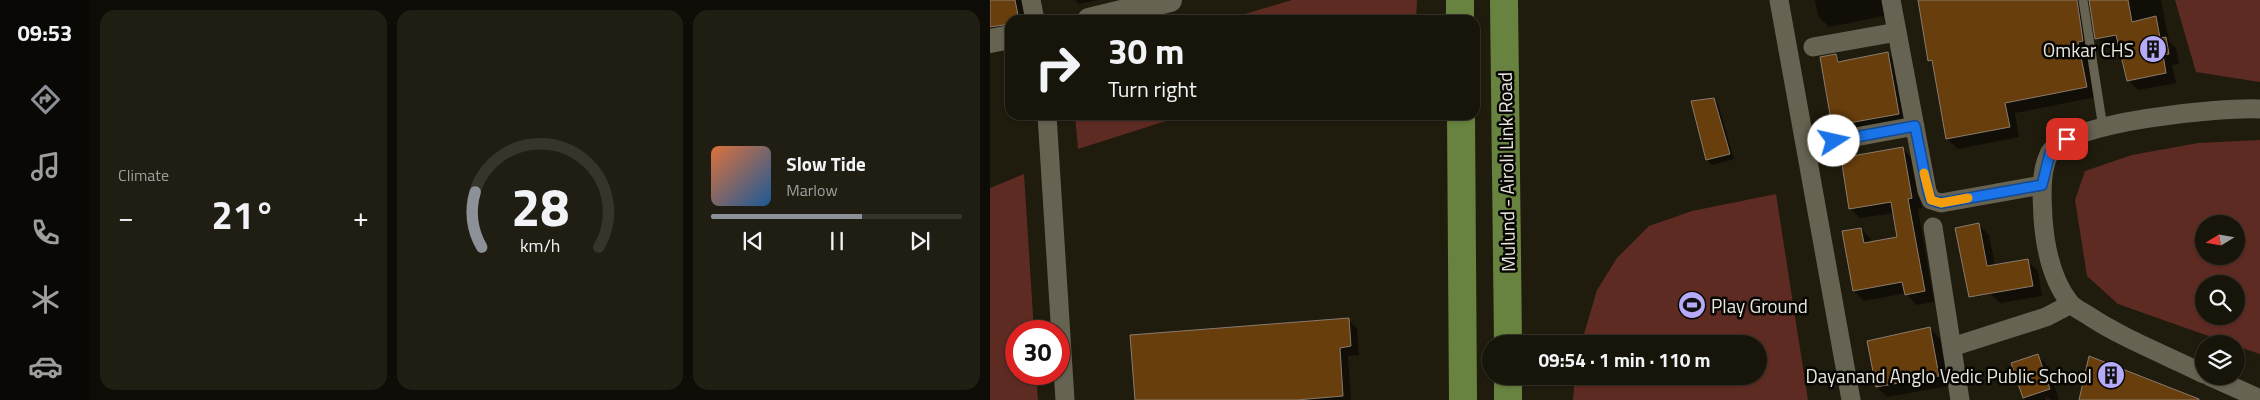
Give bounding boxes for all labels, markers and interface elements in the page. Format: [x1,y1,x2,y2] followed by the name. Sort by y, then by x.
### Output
[18,16,72,50] text: 09:53
[1108,24,1184,78] text: 30 m
[2138,34,2168,64] building icon: Omkar CHS
[1025,35,1090,100] icon: right
[2043,35,2134,64] place label: Omkar CHS
[1108,72,1197,106] text: Turn right
[1490,72,1522,272] street label: Mulund - Airoli Link Road
[28,82,63,117] icon: directions
[1807,114,1859,166] position arrow
[2046,118,2088,160] pin
[2053,125,2081,153] icon: arrive
[28,149,63,184] icon: music
[786,149,866,178] text: Slow Tide
[118,163,169,187] text: Climate
[511,167,569,246] text: 28
[786,178,838,202] text: Marlow
[211,186,275,244] text: 21°
[118,195,134,238] text: −
[353,195,369,238] text: +
[28,215,63,250] icon: phone
[2195,215,2245,265] north arrow
[2195,215,2245,385] map controls
[739,227,767,255] icon: previous
[823,227,851,255] icon: pause
[906,227,934,255] icon: next
[520,232,560,259] text: km/h
[2195,275,2245,325] button: search
[28,282,63,317] icon: climate
[1677,290,1707,320] sports icon: Play Ground
[1711,291,1808,320] place label: Play Ground
[1005,320,1070,385] speed limit sign: 30
[2195,335,2245,385] button: layers
[1538,345,1711,374] text: 09:54 · 1 min · 110 m
[28,349,63,384] icon: car
[2096,360,2126,390] building icon: Dayanand Anglo Vedic Public School
[1805,361,2092,390] place label: Dayanand Anglo Vedic Public School

